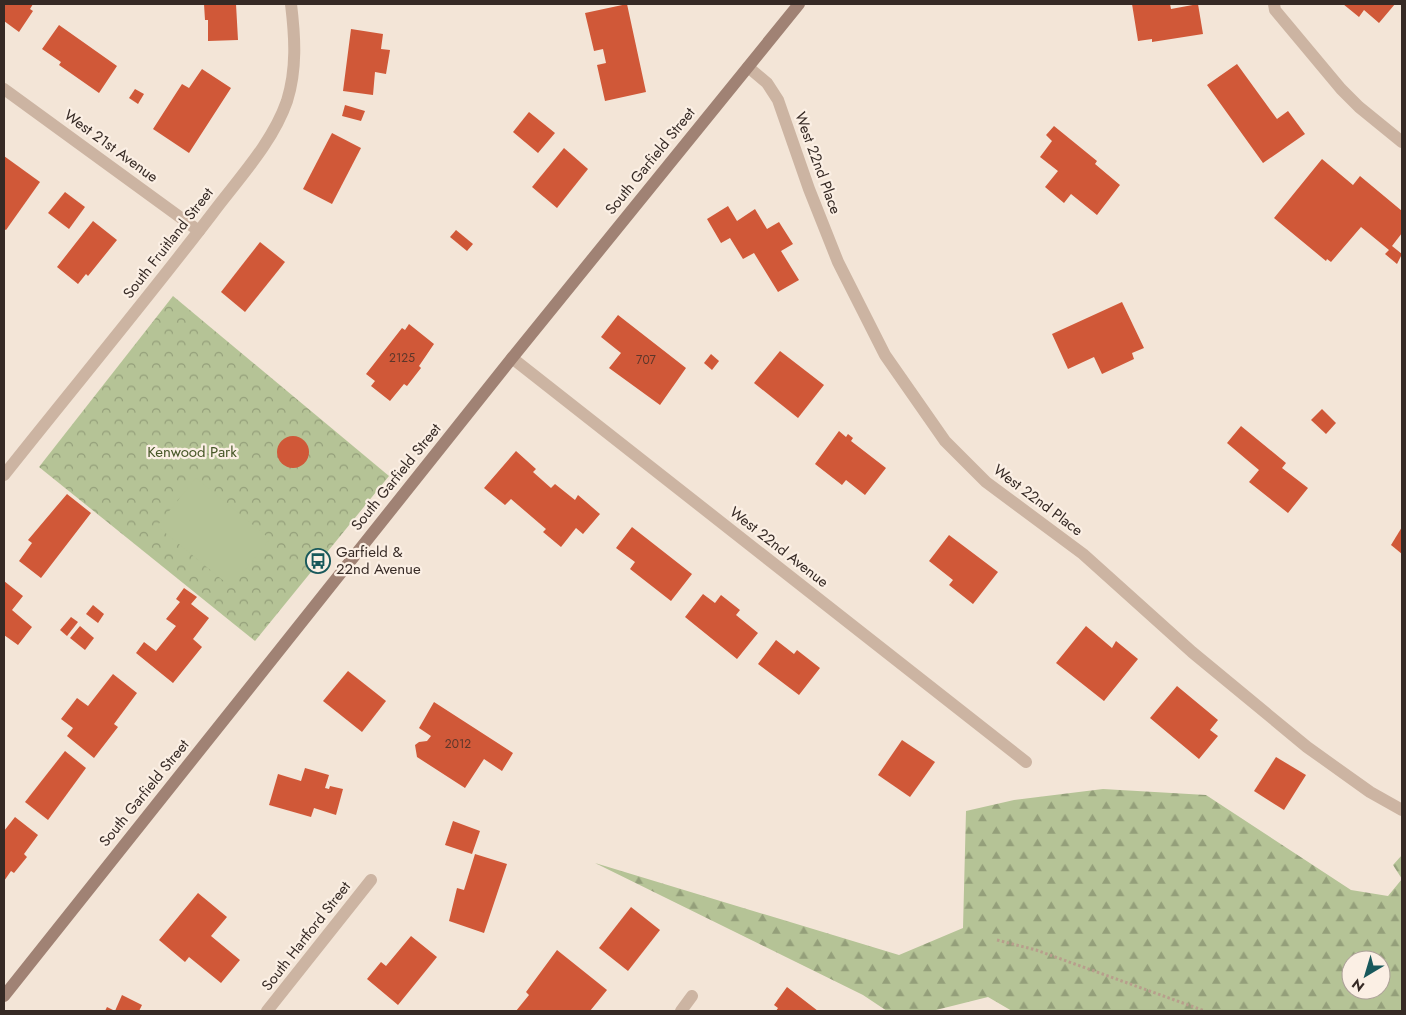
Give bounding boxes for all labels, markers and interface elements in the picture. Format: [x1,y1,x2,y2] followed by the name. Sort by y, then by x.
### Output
[600,102,700,219] street label: South Garfield Street
[59,104,163,188] street label: West 21st Avenue
[789,109,847,217] street label: West 22nd Place
[118,183,219,303] street label: South Fruitland Street
[389,349,415,367] house number: 2125
[636,351,657,369] house number: 707
[346,418,446,535] street label: South Garfield Street
[147,441,237,463] park label: Kenwood Park
[989,459,1088,541] street label: West 22nd Place
[725,501,833,593] street label: West 22nd Avenue
[336,541,421,580] place label: Garfield & 22nd Avenue
[305,548,331,574] bus stop icon: Garfield & 22nd Avenue
[94,734,194,851] street label: South Garfield Street
[445,735,471,753] house number: 2012
[256,876,356,995] street label: South Hartford Street
[1341,950,1391,1000] north arrow
[1347,974,1369,997] text: N

